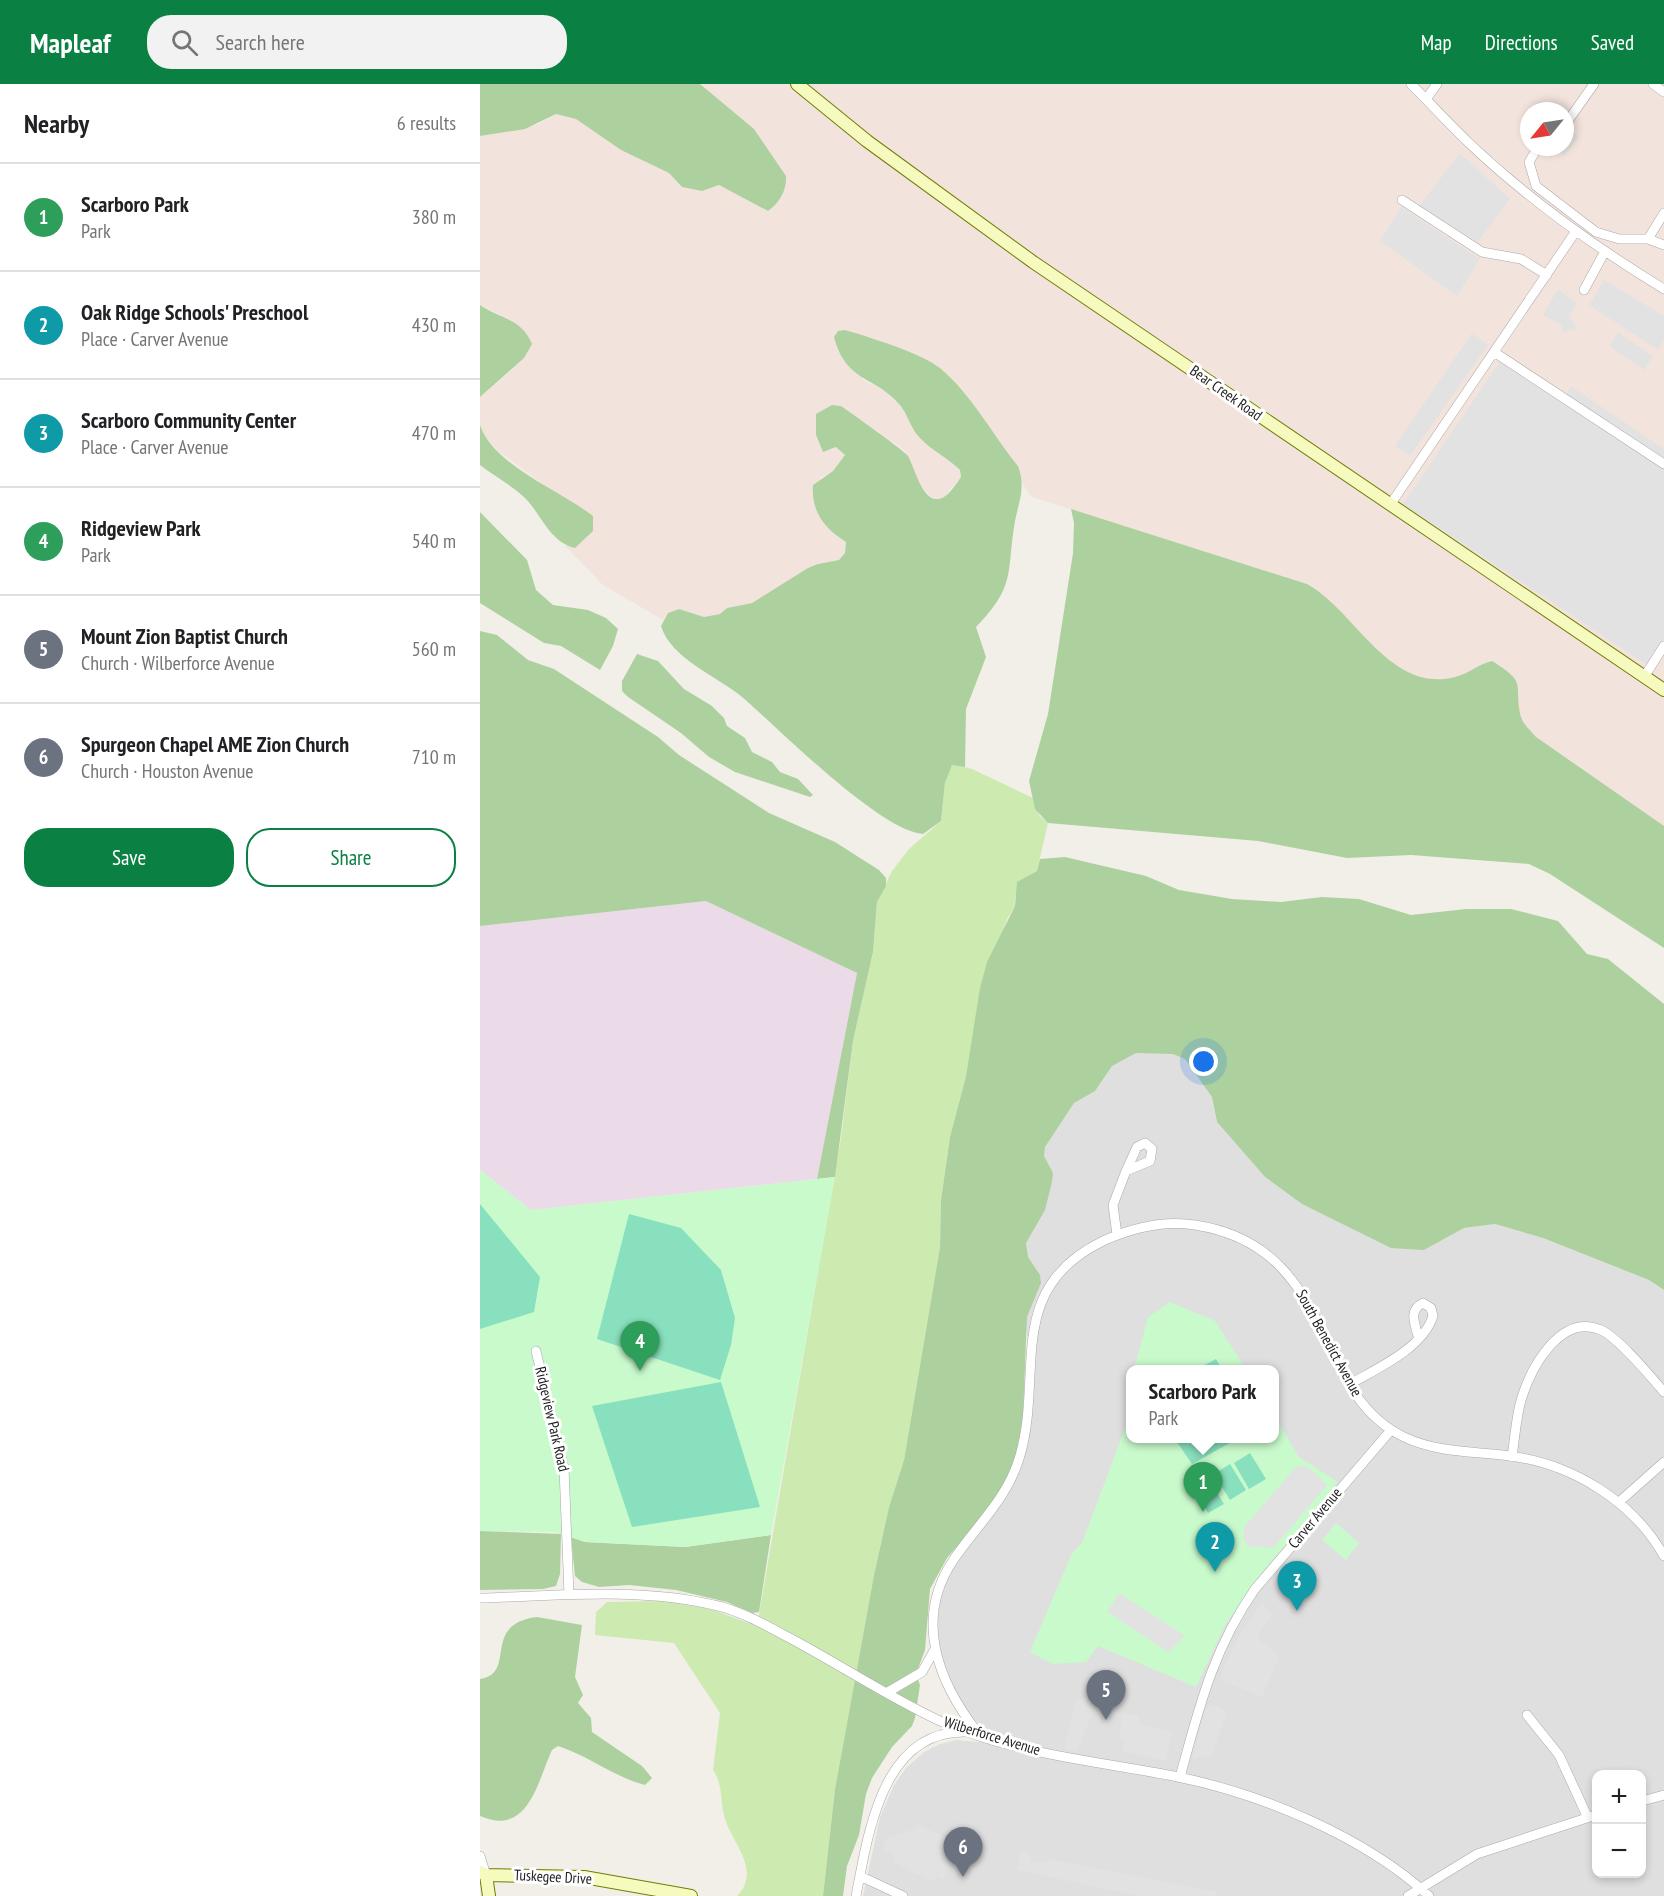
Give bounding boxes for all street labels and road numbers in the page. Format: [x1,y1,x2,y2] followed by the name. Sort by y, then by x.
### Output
[1186,361,1266,424] street label: Bear Creek Road
[1292,1286,1367,1400] street label: South Benedict Avenue
[531,1365,574,1473] street label: Ridgeview Park Road
[1284,1483,1346,1552] street label: Carver Avenue
[942,1712,1043,1759] street label: Wilberforce Avenue
[514,1865,592,1888] street label: Tuskegee Drive

